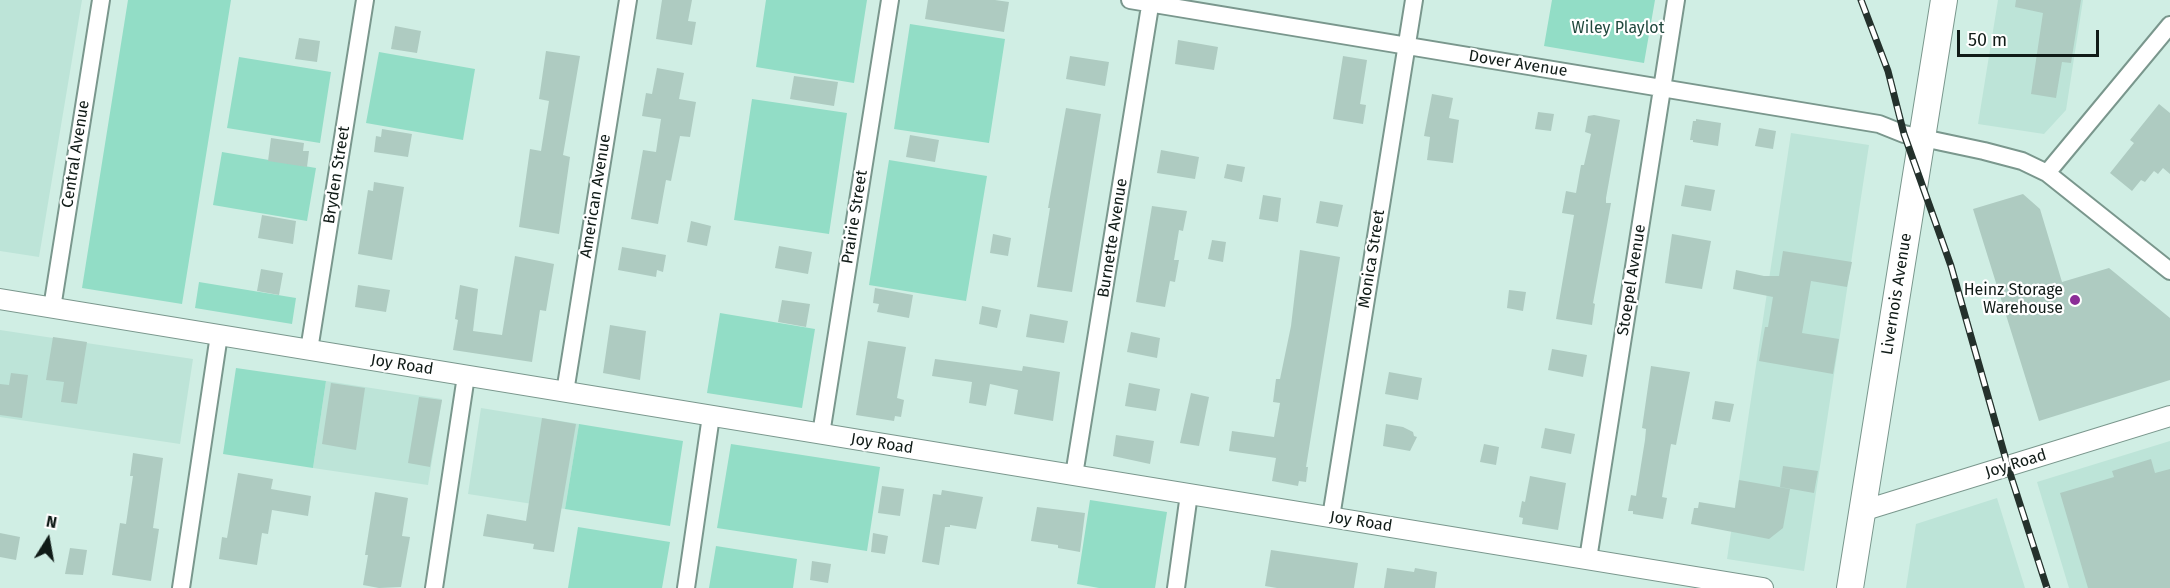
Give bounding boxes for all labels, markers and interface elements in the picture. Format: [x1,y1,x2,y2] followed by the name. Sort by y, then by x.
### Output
[1960,18,2102,56] scale bar
[1572,19,1664,39] park label: Wiley Playlot
[1968,29,2007,51] text: 50 m
[1467,47,1569,81] street label: Dover Avenue
[58,99,94,209] street label: Central Avenue
[320,125,354,225] street label: Bryden Street
[577,133,615,259] street label: American Avenue
[838,169,872,265] street label: Prairie Street
[1094,177,1132,299] street label: Burnette Avenue
[1355,208,1389,310] street label: Monica Street
[1614,223,1650,337] street label: Stoepel Avenue
[1878,232,1916,356] street label: Livernois Avenue
[1964,281,2063,319] place label: Heinz Storage Warehouse
[2068,293,2082,307] marker: Heinz Storage Warehouse
[369,351,435,379] street label: Joy Road
[849,430,915,458] street label: Joy Road
[1983,446,2049,482] street label: Joy Road
[1328,508,1394,536] street label: Joy Road
[18,510,78,570] north arrow
[45,512,59,532] text: N

